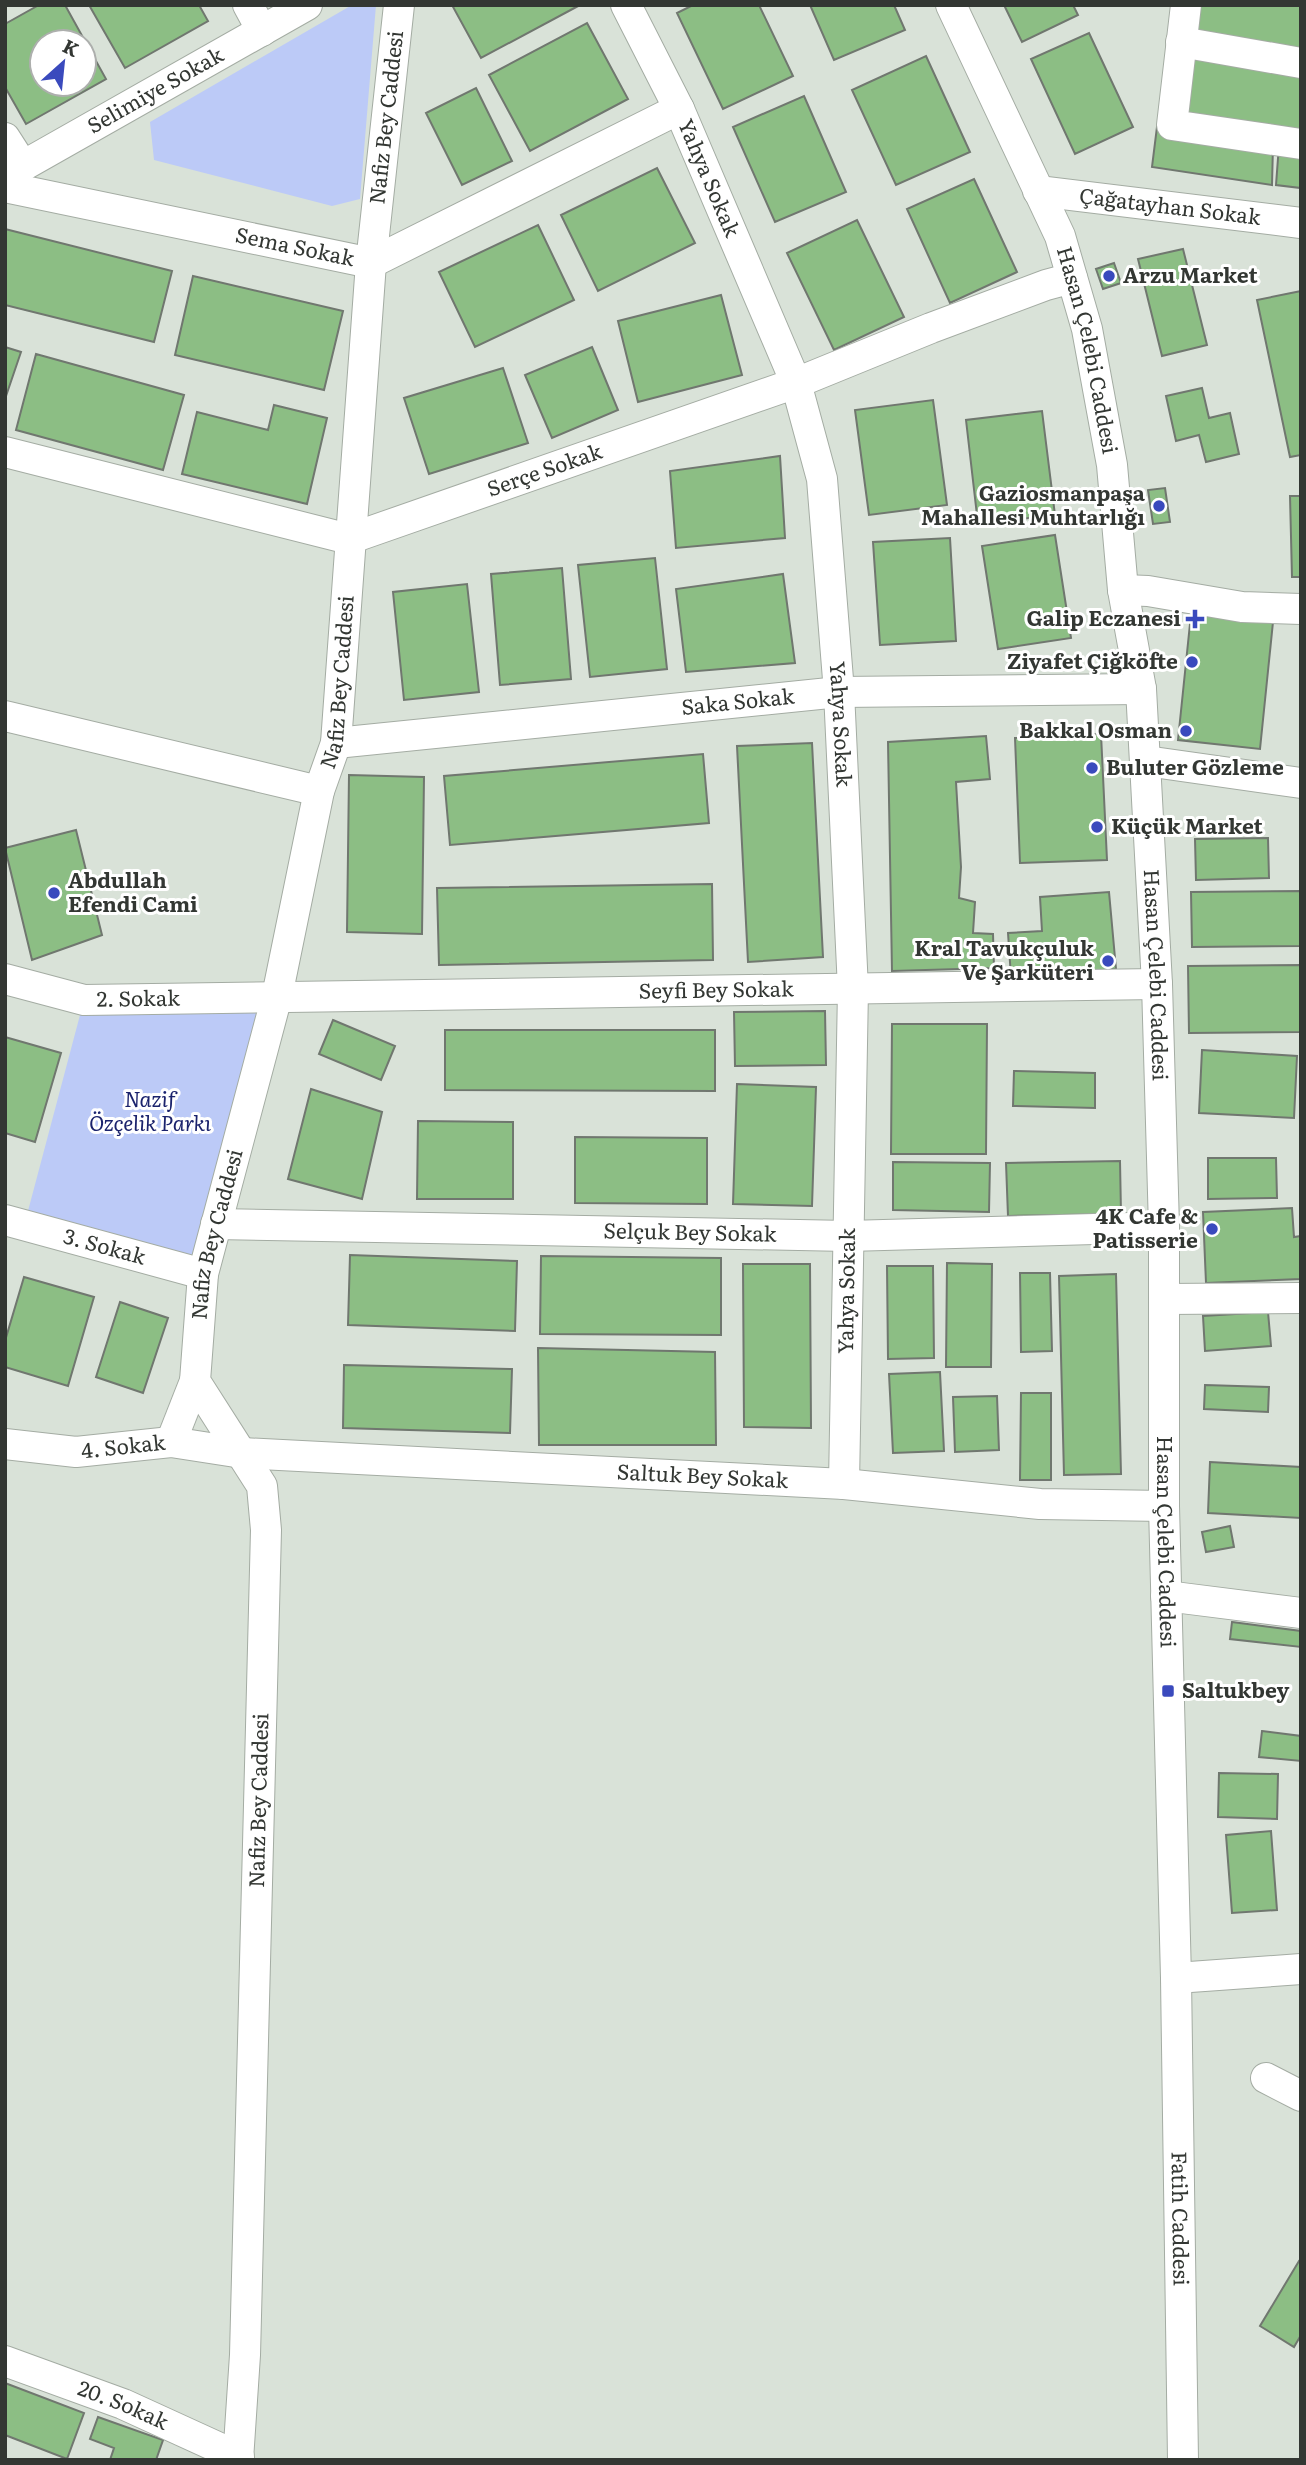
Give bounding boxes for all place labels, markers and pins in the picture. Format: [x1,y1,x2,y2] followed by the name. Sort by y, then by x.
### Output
[1123,258,1258,289] place label: Arzu Market
[1101,268,1117,284] marker: Arzu Market
[921,476,1146,531] place label: Gaziosmanpaşa Mahallesi Muhtarlığı
[1151,498,1167,514] marker: Gaziosmanpaşa Mahallesi Muhtarlığı
[1027,601,1181,632] place label: Galip Eczanesi
[1187,611,1203,627] marker: Galip Eczanesi
[1007,644,1178,675] place label: Ziyafet Çiğköfte
[1184,654,1200,670] marker: Ziyafet Çiğköfte
[1019,713,1172,744] place label: Bakkal Osman
[1178,723,1194,739] marker: Bakkal Osman
[1106,750,1284,781] place label: Buluter Gözleme
[1084,760,1100,776] marker: Buluter Gözleme
[1111,809,1264,840] place label: Küçük Market
[1089,819,1105,835] marker: Küçük Market
[68,863,198,918] place label: Abdullah Efendi Cami
[46,885,62,901] marker: Abdullah Efendi Cami
[914,931,1095,986] place label: Kral Tavukçuluk Ve Şarküteri
[1100,953,1116,969] marker: Kral Tavukçuluk Ve Şarküteri
[1092,1199,1198,1254] place label: 4K Cafe & Patisserie
[1204,1221,1220,1237] marker: 4K Cafe & Patisserie
[1182,1673,1289,1704] place label: Saltukbey
[1160,1683,1176,1699] marker: Saltukbey

